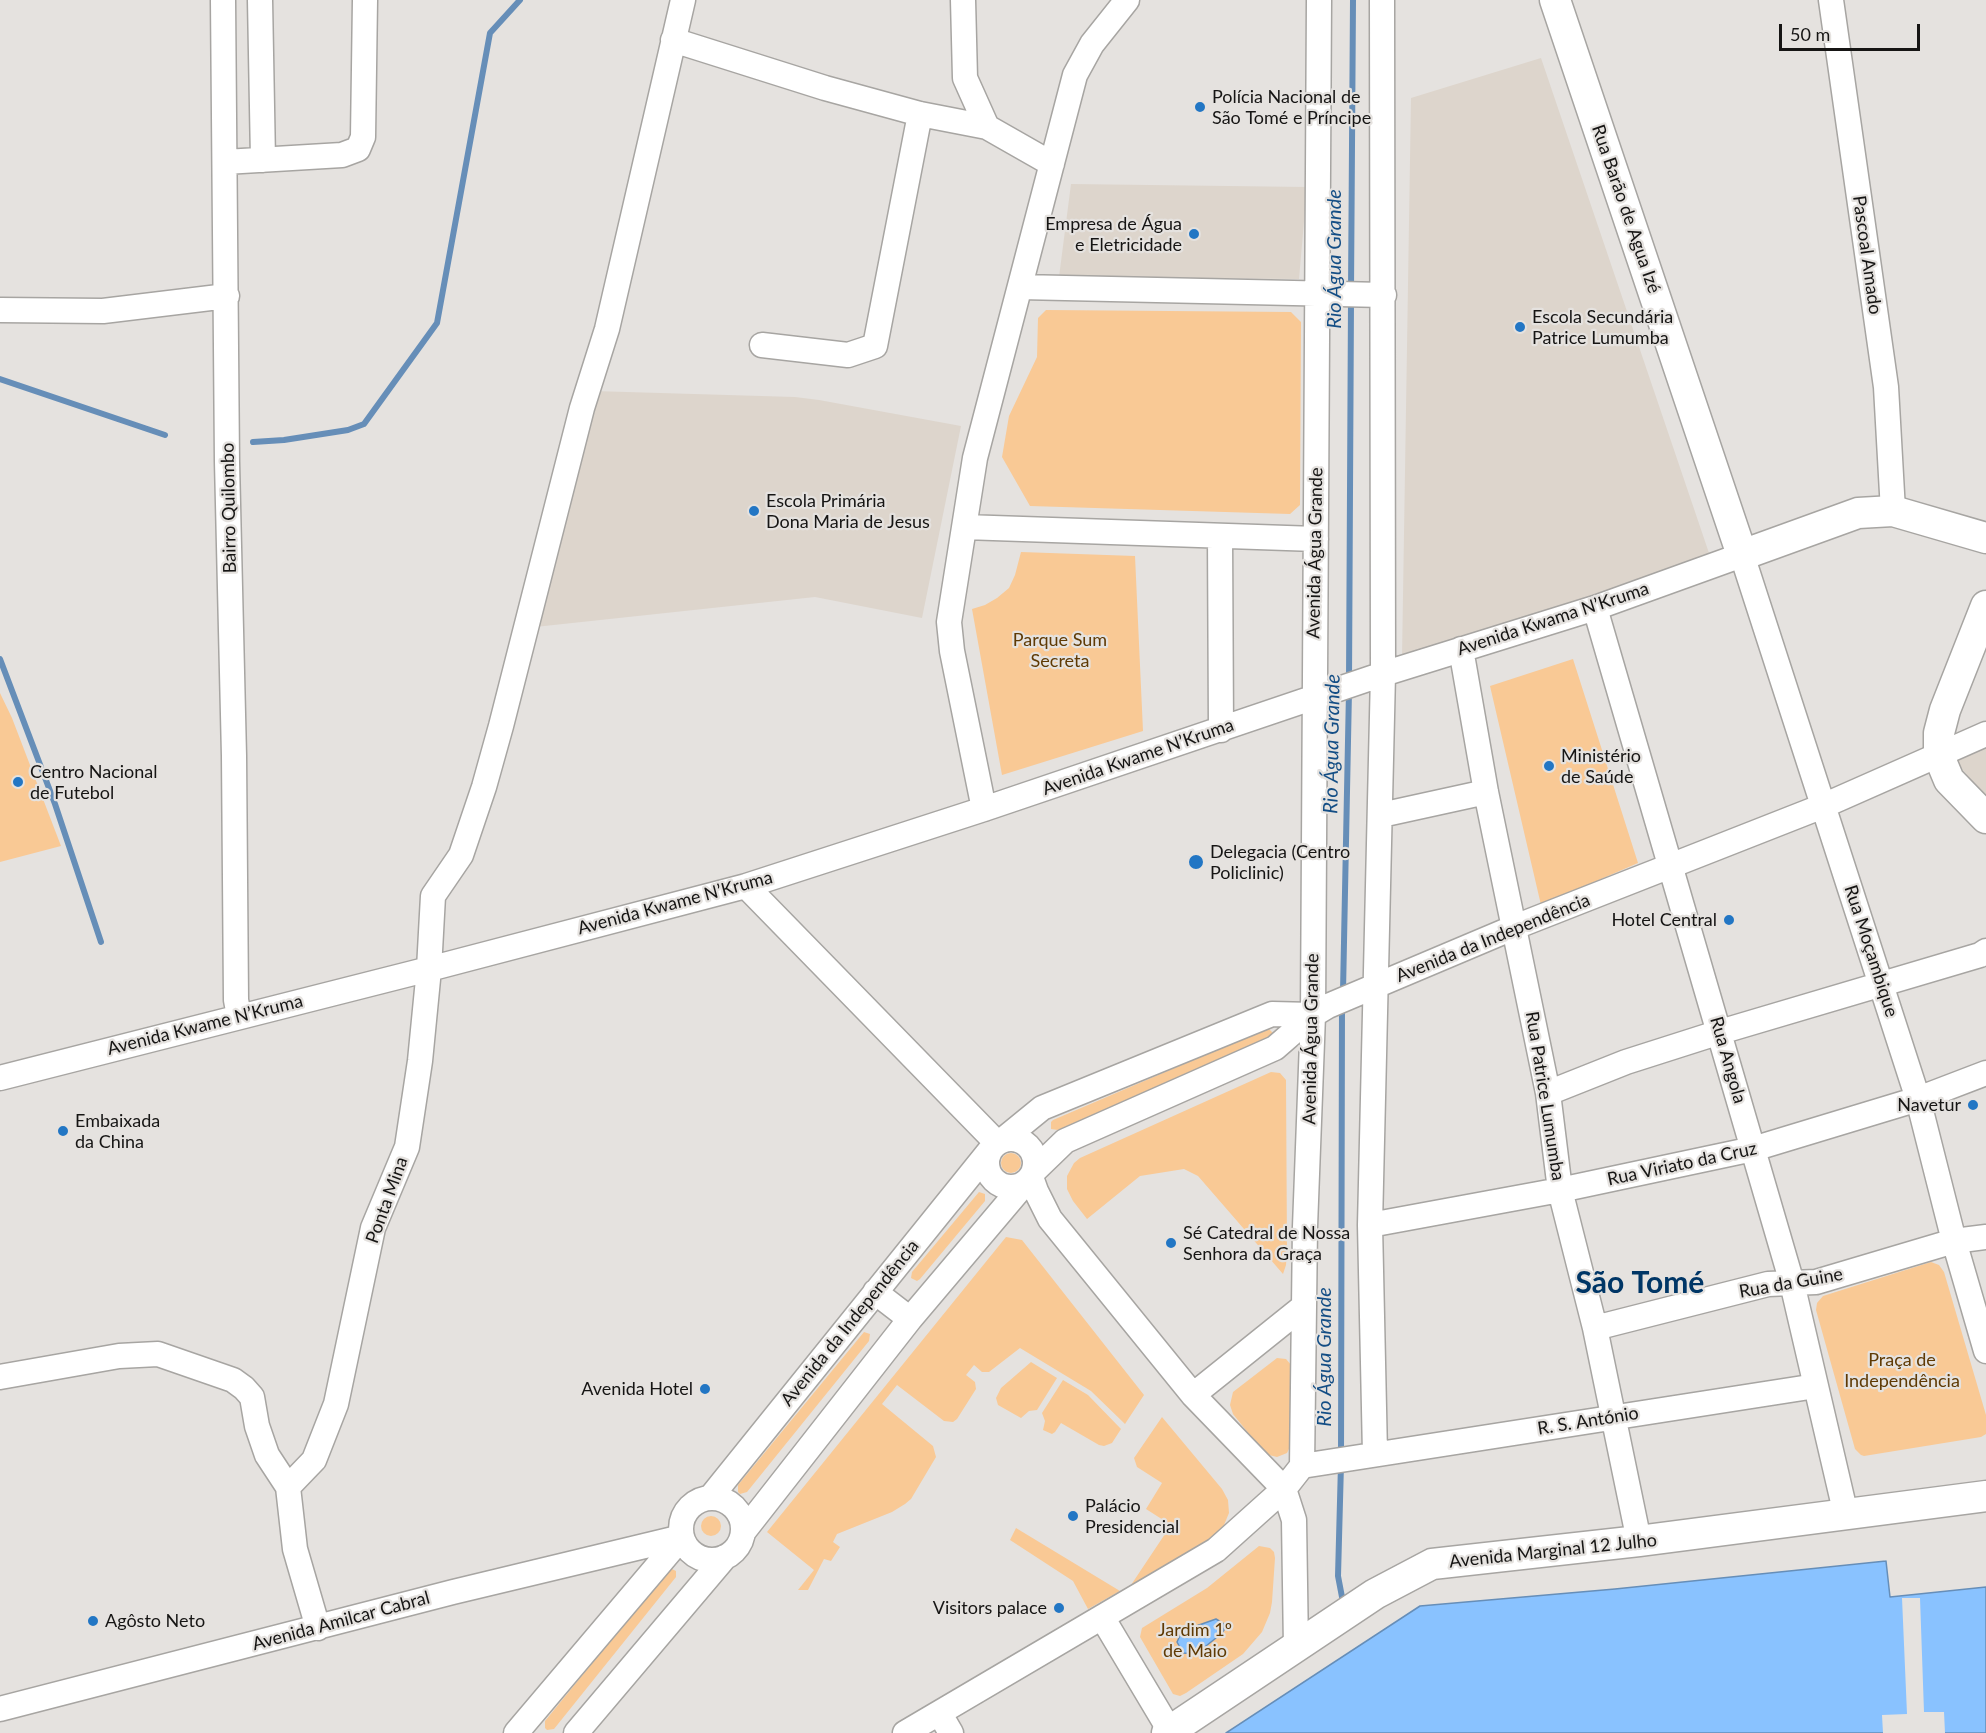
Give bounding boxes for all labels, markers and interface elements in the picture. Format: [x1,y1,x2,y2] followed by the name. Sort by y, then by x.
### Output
[1782,12,1923,50] scale bar
[1790,23,1830,45] text: 50 m
[1212,86,1371,128] place label: Polícia Nacional de São Tomé e Príncipe
[1193,100,1207,114] marker: Polícia Nacional de São Tomé e Príncipe
[1587,122,1665,296] street label: Rua Barão de Agua Izé
[1323,189,1347,329] water label: Rio Água Grande
[1848,194,1886,316] street label: Pascoal Amado
[1045,213,1182,256] place label: Empresa de Água e Eletricidade
[1187,227,1201,241] marker: Empresa de Água e Eletricidade
[1532,306,1673,348] place label: Escola Secundária Patrice Lumumba
[1513,320,1527,334] marker: Escola Secundária Patrice Lumumba
[217,443,241,573] street label: Bairro Quilombo
[1303,467,1327,639] street label: Avenida Água Grande
[766,490,930,532] place label: Escola Primária Dona Maria de Jesus
[747,504,761,518] marker: Escola Primária Dona Maria de Jesus
[1454,578,1652,660] street label: Avenida Kwama N’Kruma
[1013,629,1107,672] park label: Parque Sum Secreta
[1319,674,1345,814] water label: Rio Água Grande
[1039,714,1237,800] street label: Avenida Kwame N’Kruma
[1561,745,1641,788] place label: Ministério de Saúde
[1542,759,1556,773] marker: Ministério de Saúde
[30,761,157,804] place label: Centro Nacional de Futebol
[11,775,25,789] marker: Centro Nacional de Futebol
[1210,841,1350,884] place label: Delegacia (Centro Policlinic)
[1187,853,1205,871] marker: Delegacia (Centro Policlinic)
[575,867,775,939] street label: Avenida Kwame N’Kruma
[1839,882,1903,1020] street label: Rua Moçambique
[1393,889,1593,987] street label: Avenida da Independência
[1611,909,1717,931] place label: Hotel Central
[1722,913,1736,927] marker: Hotel Central
[1299,953,1323,1125] street label: Avenida Água Grande
[105,990,305,1060] street label: Avenida Kwame N’Kruma
[1521,1010,1569,1182] street label: Rua Patrice Lumumba
[1705,1014,1751,1106] street label: Rua Angola
[1897,1094,1961,1116] place label: Navetur
[1966,1098,1980,1112] marker: Navetur
[75,1110,160,1152] place label: Embaixada da China
[56,1124,70,1138] marker: Embaixada da China
[1605,1138,1759,1190] street label: Rua Viriato da Cruz
[361,1154,413,1246] street label: Ponta Mina
[1183,1222,1350,1264] place label: Sé Catedral de Nossa Senhora da Graça
[776,1236,924,1410] street label: Avenida da Independência
[1164,1236,1178,1250] marker: Sé Catedral de Nossa Senhora da Graça
[1737,1263,1845,1303] street label: Rua da Guine
[1576,1265,1704,1301] district label: São Tomé
[1313,1287,1337,1427] water label: Rio Água Grande
[1844,1349,1960,1392] park label: Praça de Independência
[581,1378,693,1400] place label: Avenida Hotel
[698,1382,712,1396] marker: Avenida Hotel
[1536,1402,1640,1440] street label: R. S. António
[1085,1495,1179,1538] place label: Palácio Presidencial
[1066,1509,1080,1523] marker: Palácio Presidencial
[1448,1529,1658,1573] street label: Avenida Marginal 12 Julho
[250,1587,432,1655] street label: Avenida Amilcar Cabral
[933,1597,1047,1619] place label: Visitors palace
[1052,1601,1066,1615] marker: Visitors palace
[105,1610,205,1632] place label: Agôsto Neto
[86,1614,100,1628] marker: Agôsto Neto
[1158,1619,1232,1662] park label: Jardim 1º de Maio

